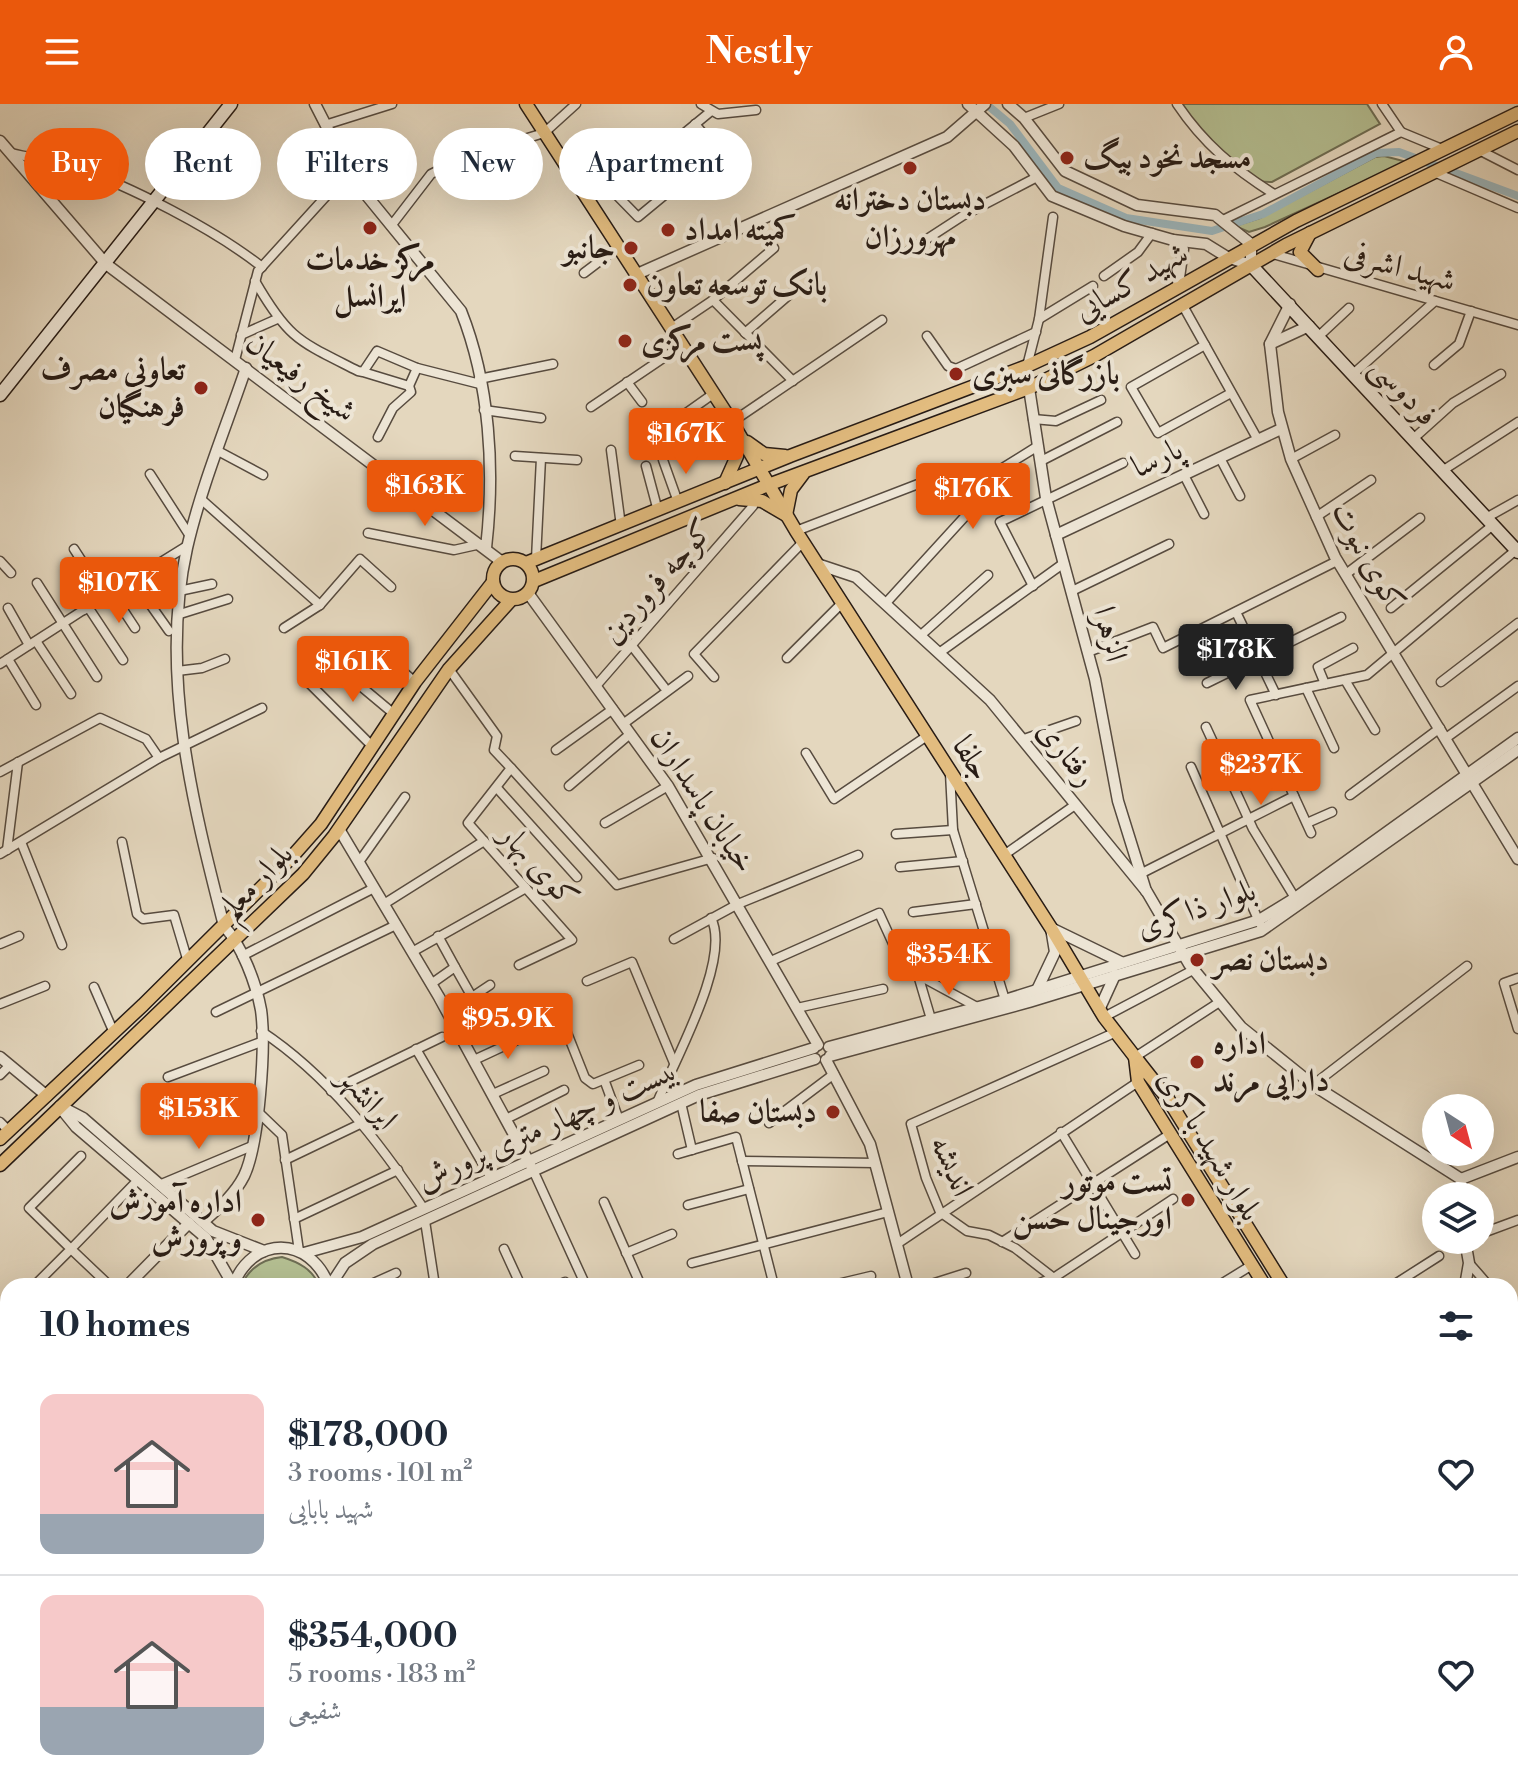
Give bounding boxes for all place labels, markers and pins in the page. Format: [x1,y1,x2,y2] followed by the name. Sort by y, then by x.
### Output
[1083,137,1252,178] place label: مسجد نخود‌ بیگ
[1058,149,1076,167] marker: مسجد نخود‌ بیگ
[901,159,919,177] marker: دبستان دخترانه مهرورزان
[834,180,986,258] place label: دبستان دخترانه مهرورزان
[684,210,797,250] place label: کمیته امداد
[361,219,379,237] marker: مرکز خدمات ایرانسل
[659,221,677,239] marker: کمیته امداد
[560,228,615,268] place label: جانبو
[622,239,640,257] marker: جانبو
[305,240,435,319] place label: مرکز خدمات ایرانسل
[646,265,827,305] place label: بانک توسعه تعاون
[621,276,639,294] marker: بانک توسعه تعاون
[641,321,764,363] place label: پست مرکزی
[616,332,634,350] marker: پست مرکزی
[41,350,186,427] place label: تعاونی مصرف فرهنگیان
[972,354,1120,394] place label: بازرگانی سبزی
[947,365,965,383] marker: بازرگانی سبزی
[192,379,210,397] marker: تعاونی مصرف فرهنگیان
[630,408,742,476] pin: $167K
[369,460,481,528] pin: $163K
[917,463,1029,531] pin: $176K
[63,557,175,625] pin: $107K
[1180,624,1292,692] pin: $178K
[297,636,409,704] pin: $161K
[1205,739,1317,807] pin: $237K
[893,929,1005,997] pin: $354K
[1209,940,1329,980] place label: دبستان نصر
[1188,951,1206,969] marker: دبستان نصر
[443,993,573,1061] pin: $95.9K
[1213,1024,1330,1103] place label: اداره دارایی مرند
[1188,1053,1206,1071] marker: اداره دارایی مرند
[143,1083,255,1151] pin: $153K
[700,1092,817,1132] place label: دبستان صفا
[824,1103,842,1121] marker: دبستان صفا
[1012,1162,1172,1240] place label: تست موتور اورجینال حسن
[109,1182,242,1259] place label: اداره آموزش و پرورش
[1179,1191,1197,1209] marker: تست موتور اورجینال حسن
[249,1211,267,1229] marker: اداره آموزش و پرورش

